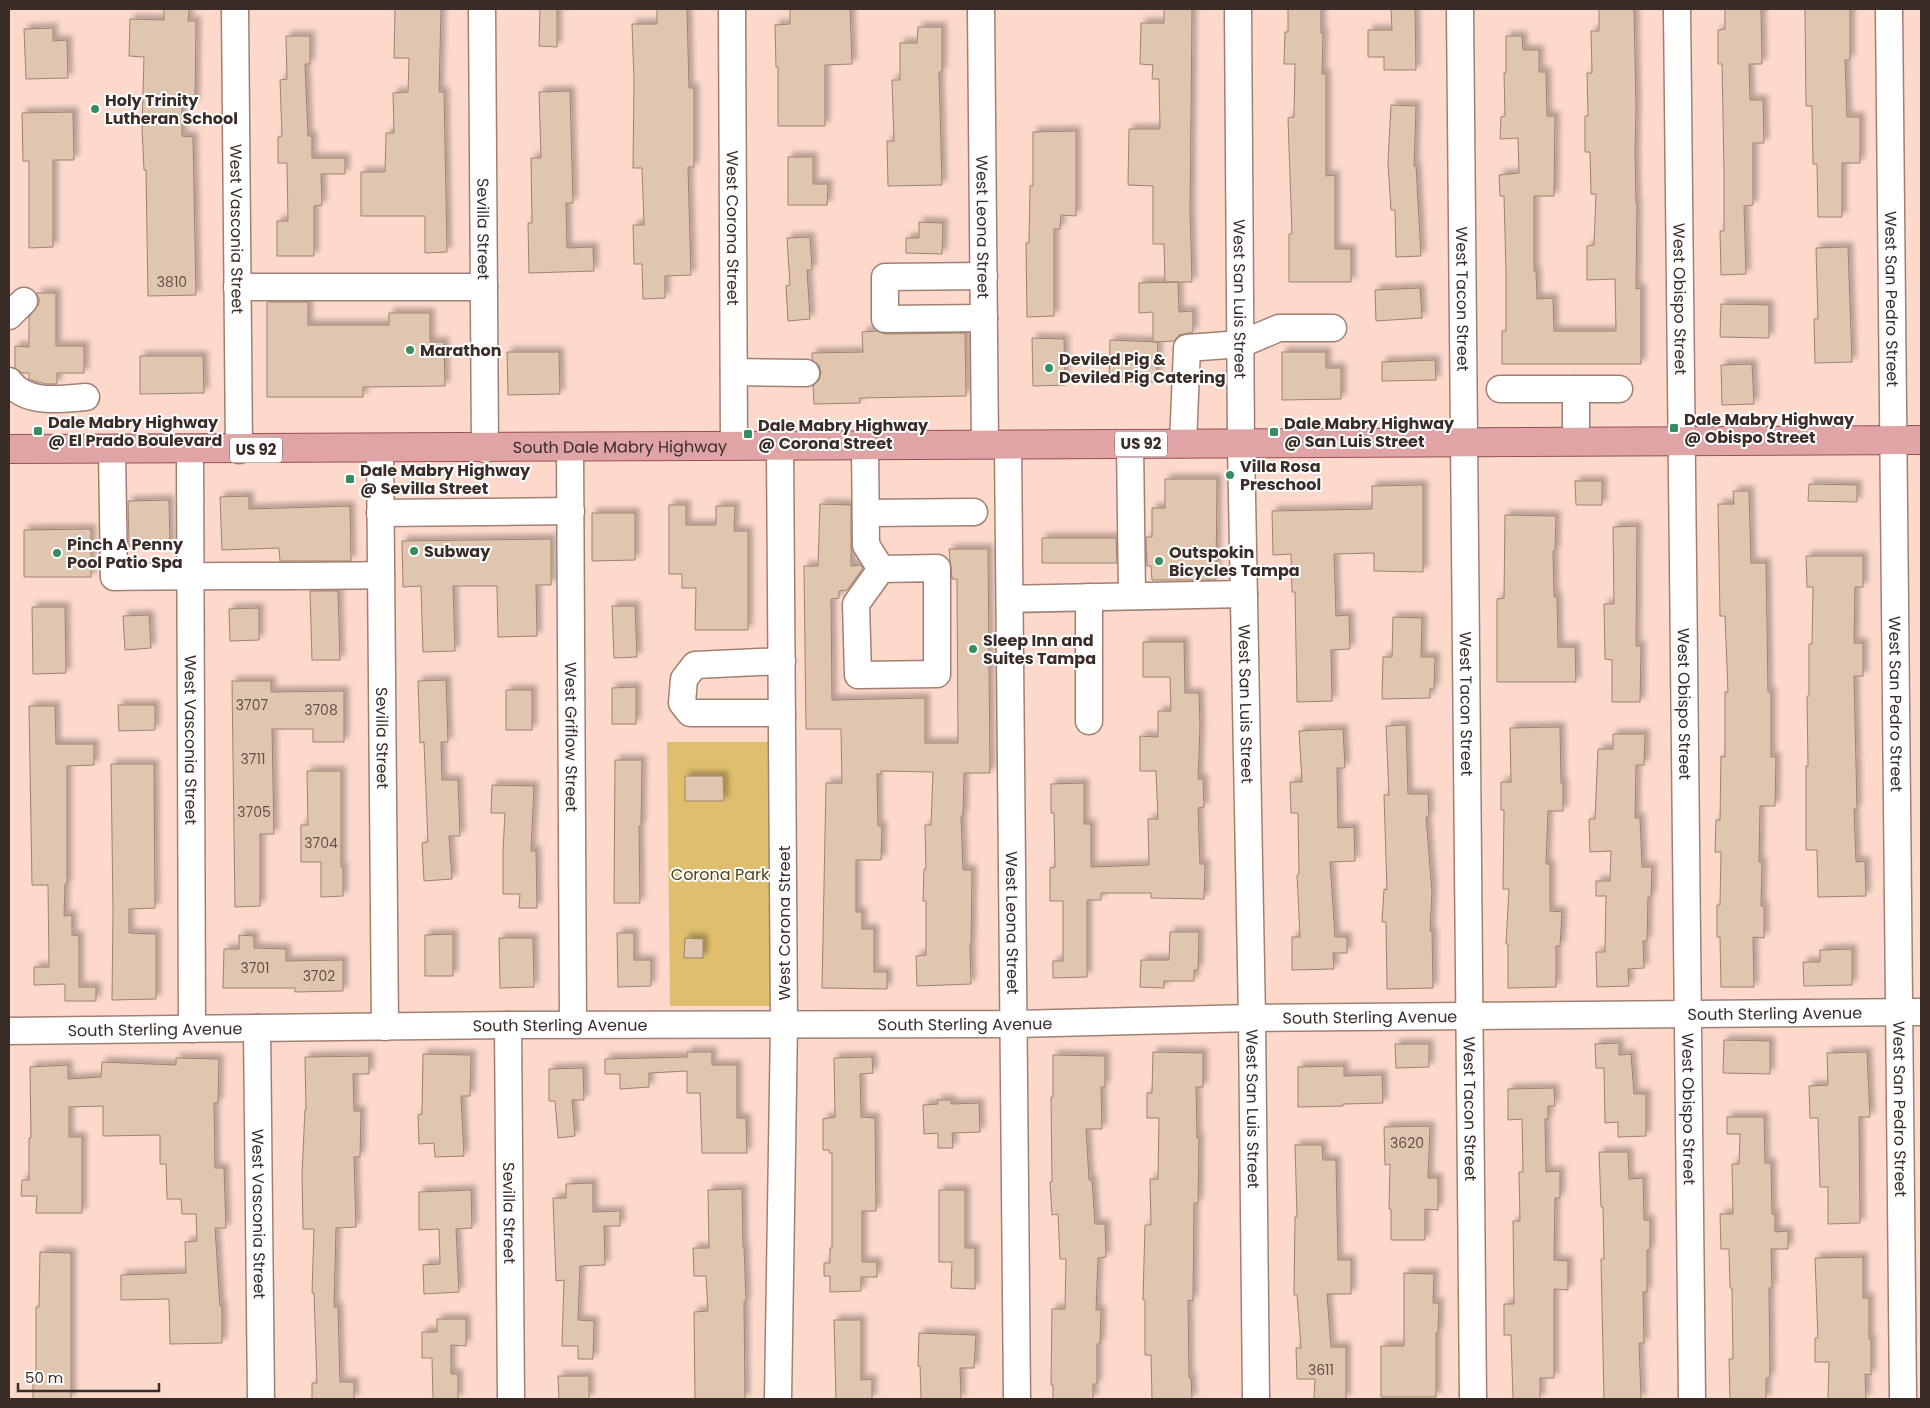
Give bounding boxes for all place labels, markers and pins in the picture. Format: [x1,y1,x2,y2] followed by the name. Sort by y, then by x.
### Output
[105,89,238,130] place label: Holy Trinity Lutheran School
[89,103,101,115] marker: Holy Trinity Lutheran School
[420,339,502,362] place label: Marathon
[404,344,416,356] marker: Marathon
[1059,348,1226,389] place label: Deviled Pig & Deviled Pig Catering
[1043,362,1055,374] marker: Deviled Pig & Deviled Pig Catering
[1684,408,1855,449] place label: Dale Mabry Highway @ Obispo Street
[48,411,222,452] place label: Dale Mabry Highway @ El Prado Boulevard
[1284,412,1455,453] place label: Dale Mabry Highway @ San Luis Street
[758,414,929,455] place label: Dale Mabry Highway @ Corona Street
[1668,422,1680,434] marker: Dale Mabry Highway @ Obispo Street
[32,425,44,437] marker: Dale Mabry Highway @ El Prado Boulevard
[1268,426,1280,438] marker: Dale Mabry Highway @ San Luis Street
[742,428,754,440] marker: Dale Mabry Highway @ Corona Street
[1240,455,1321,496] place label: Villa Rosa Preschool
[360,459,531,500] place label: Dale Mabry Highway @ Sevilla Street
[1224,469,1236,481] marker: Villa Rosa Preschool
[344,473,356,485] marker: Dale Mabry Highway @ Sevilla Street
[67,533,184,574] place label: Pinch A Penny Pool Patio Spa
[424,540,491,563] place label: Subway
[1169,541,1300,582] place label: Outspokin Bicycles Tampa
[408,545,420,557] marker: Subway
[51,547,63,559] marker: Pinch A Penny Pool Patio Spa
[1153,555,1165,567] marker: Outspokin Bicycles Tampa
[983,629,1096,670] place label: Sleep Inn and Suites Tampa
[967,643,979,655] marker: Sleep Inn and Suites Tampa

